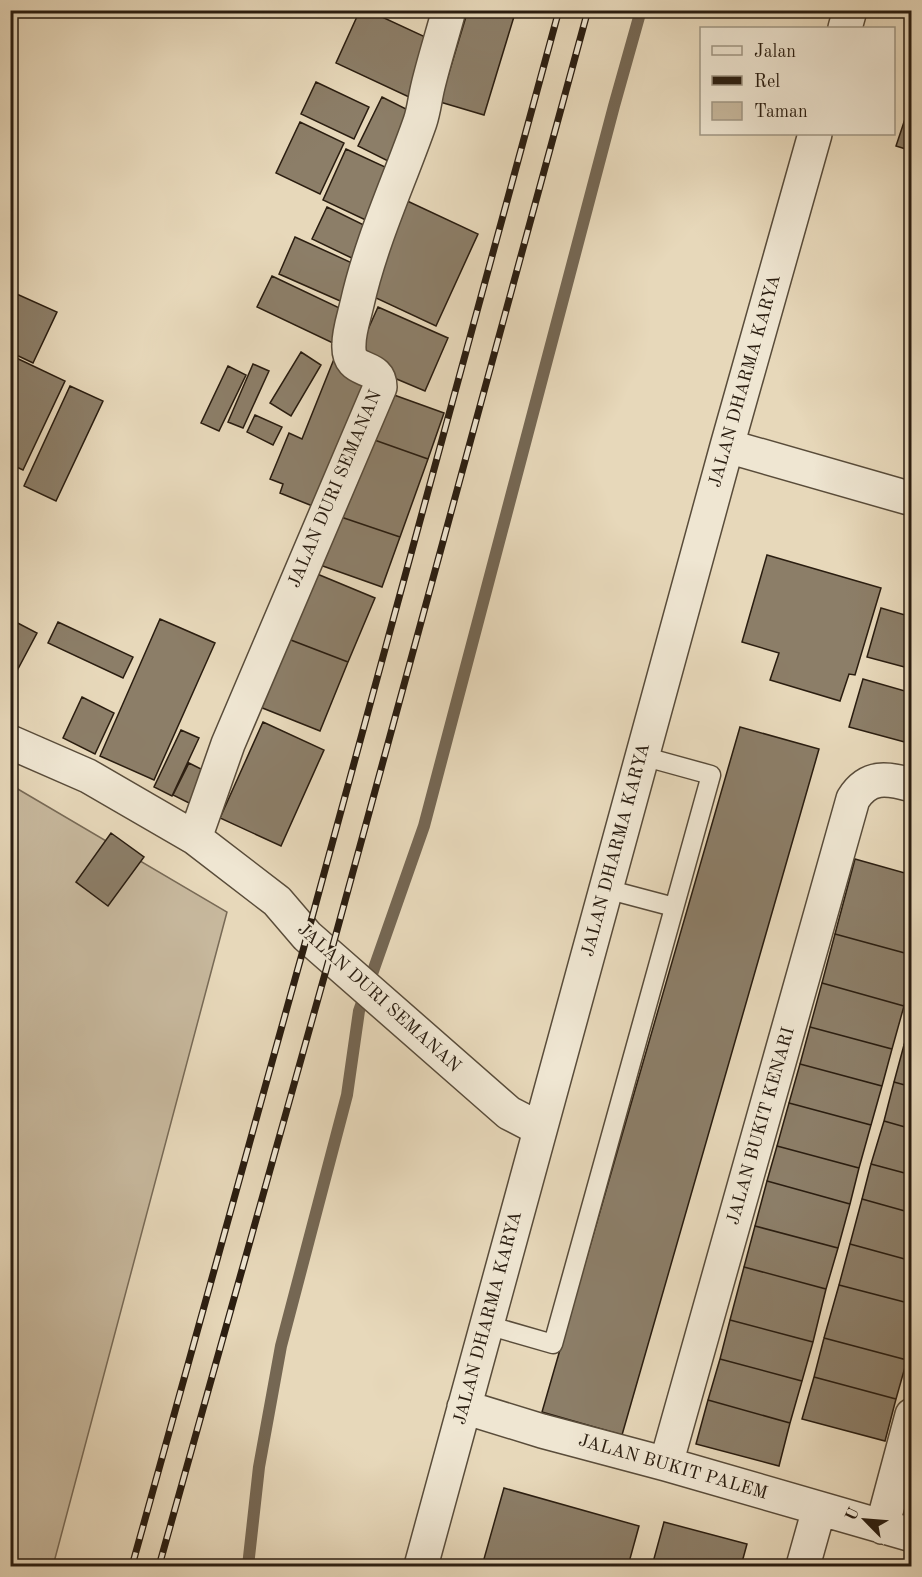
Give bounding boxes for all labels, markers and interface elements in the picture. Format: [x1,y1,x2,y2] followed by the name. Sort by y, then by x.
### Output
[700,27,895,135] legend
[754,43,796,61] text: Jalan
[754,73,780,91] text: Rel
[754,103,808,121] text: Taman
[706,273,784,489] street label: JALAN DHARMA KARYA
[285,387,385,590] street label: JALAN DURI SEMANAN
[579,741,653,959] street label: JALAN DHARMA KARYA
[294,920,464,1076] street label: JALAN DURI SEMANAN
[724,1025,798,1227] street label: JALAN BUKIT KENARI
[451,1209,525,1427] street label: JALAN DHARMA KARYA
[576,1431,770,1503] street label: JALAN BUKIT PALEM
[835,1490,895,1550] north arrow
[843,1505,863,1524] text: U

